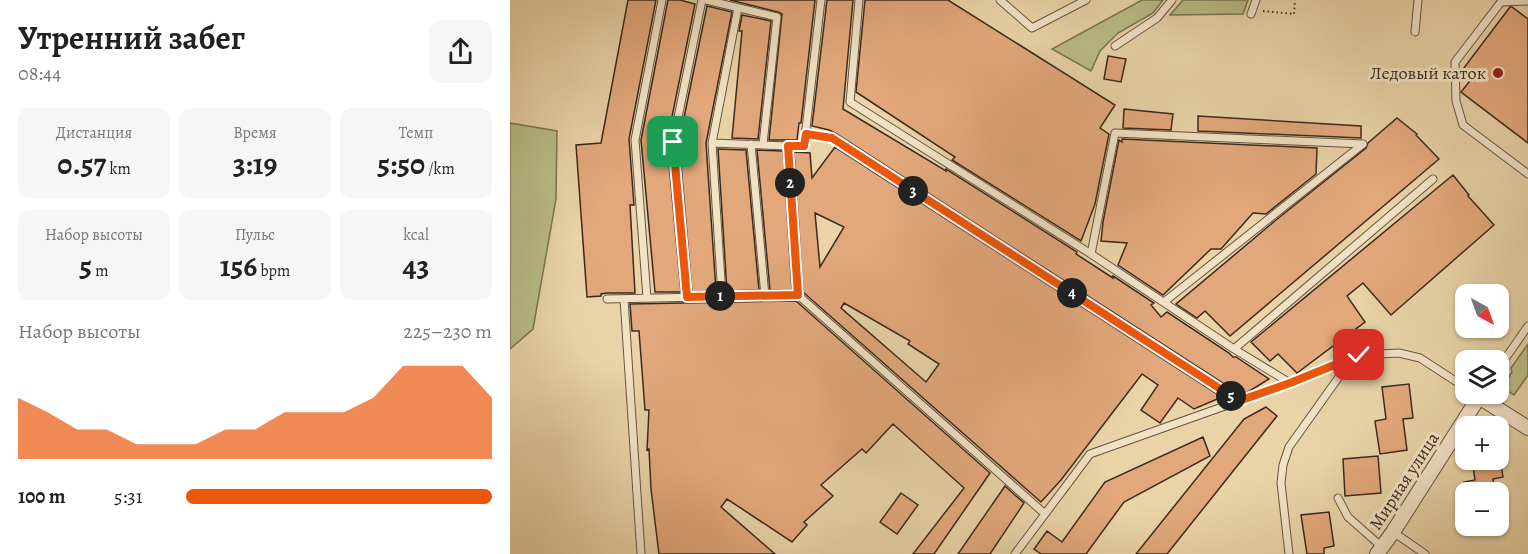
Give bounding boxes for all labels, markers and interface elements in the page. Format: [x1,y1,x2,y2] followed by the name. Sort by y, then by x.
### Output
[18,15,245,60] text: Утренний забег
[429,20,492,83] button: share
[18,60,61,87] text: 08:44
[1370,61,1486,85] place label: Ледовый каток
[1491,66,1505,80] marker: Ледовый каток
[647,116,698,167] pin
[56,122,132,144] text: Дистанция
[233,122,277,144] text: Время
[399,122,433,144] text: Темп
[656,125,689,158] icon: arrive
[57,144,106,184] text: 0.57
[233,144,277,184] text: 3:19
[377,144,425,184] text: 5:50
[106,158,131,180] text: km
[425,158,455,180] text: /km
[775,168,805,198] pin: 2
[786,172,794,194] text: 2
[898,176,928,206] pin: 3
[910,180,916,202] text: 3
[45,224,143,246] text: Набор высоты
[235,224,275,246] text: Пульс
[403,224,429,246] text: kcal
[79,246,92,286] text: 5
[220,246,257,286] text: 156
[403,246,430,286] text: 43
[92,260,109,282] text: m
[257,260,290,282] text: bpm
[1057,278,1087,308] pin: 4
[705,281,735,311] pin: 1
[1068,282,1076,304] text: 4
[1455,284,1509,338] north arrow
[1455,284,1509,536] map controls
[717,285,723,307] text: 1
[18,318,141,345] text: Набор высоты
[403,318,492,345] text: 225–230 m
[1333,329,1384,380] pin
[1342,338,1375,371] icon: check
[1455,350,1509,404] button: layers
[1216,381,1246,411] pin: 5
[1228,385,1234,407] text: 5
[1455,416,1509,470] button: +
[1363,427,1445,535] street label: Мирная улица
[1455,482,1509,536] button: −
[18,483,66,510] text: 100 m
[114,483,143,510] text: 5:31

